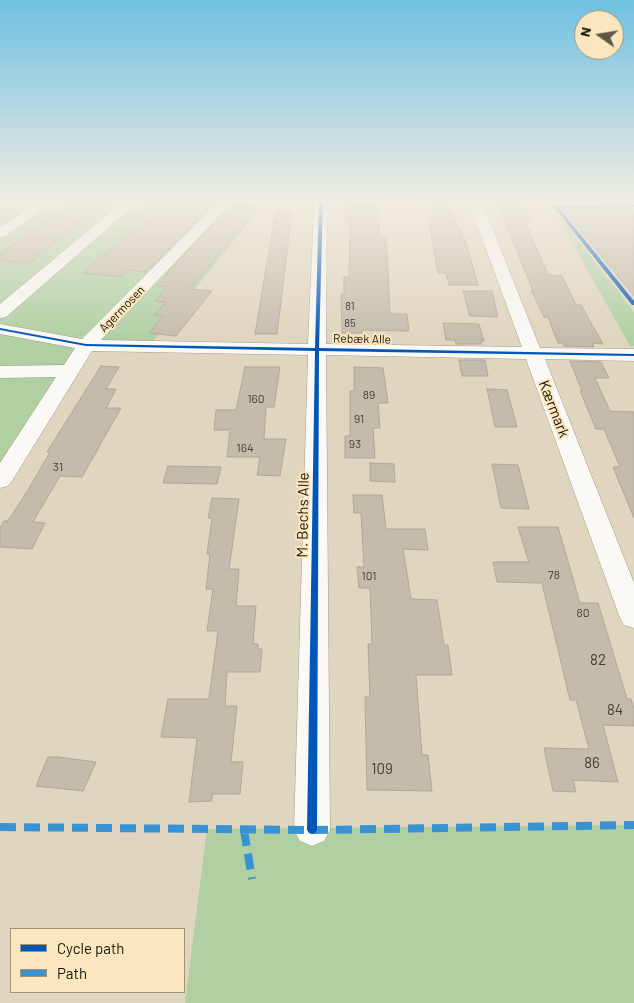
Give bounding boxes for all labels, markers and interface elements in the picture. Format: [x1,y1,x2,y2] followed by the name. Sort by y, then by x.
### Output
[574,10,624,60] north arrow
[576,25,594,38] text: N
[96,283,148,335] street label: Agermosen
[345,299,355,313] house number: 81
[344,316,356,330] house number: 85
[333,331,391,347] street label: Rebæk Alle
[535,378,573,440] street label: Kærmark
[363,388,375,402] house number: 89
[247,392,265,406] house number: 160
[354,412,364,426] house number: 91
[349,437,361,451] house number: 93
[237,441,253,455] house number: 164
[53,460,63,474] house number: 31
[293,472,313,558] street label: M. Bechs Alle
[548,568,560,582] house number: 78
[362,569,376,583] house number: 101
[576,606,590,620] house number: 80
[590,651,606,669] house number: 82
[607,701,623,719] house number: 84
[584,754,600,772] house number: 86
[371,760,393,778] house number: 109
[10,928,185,993] legend
[57,939,124,957] text: Cycle path
[57,964,87,982] text: Path

